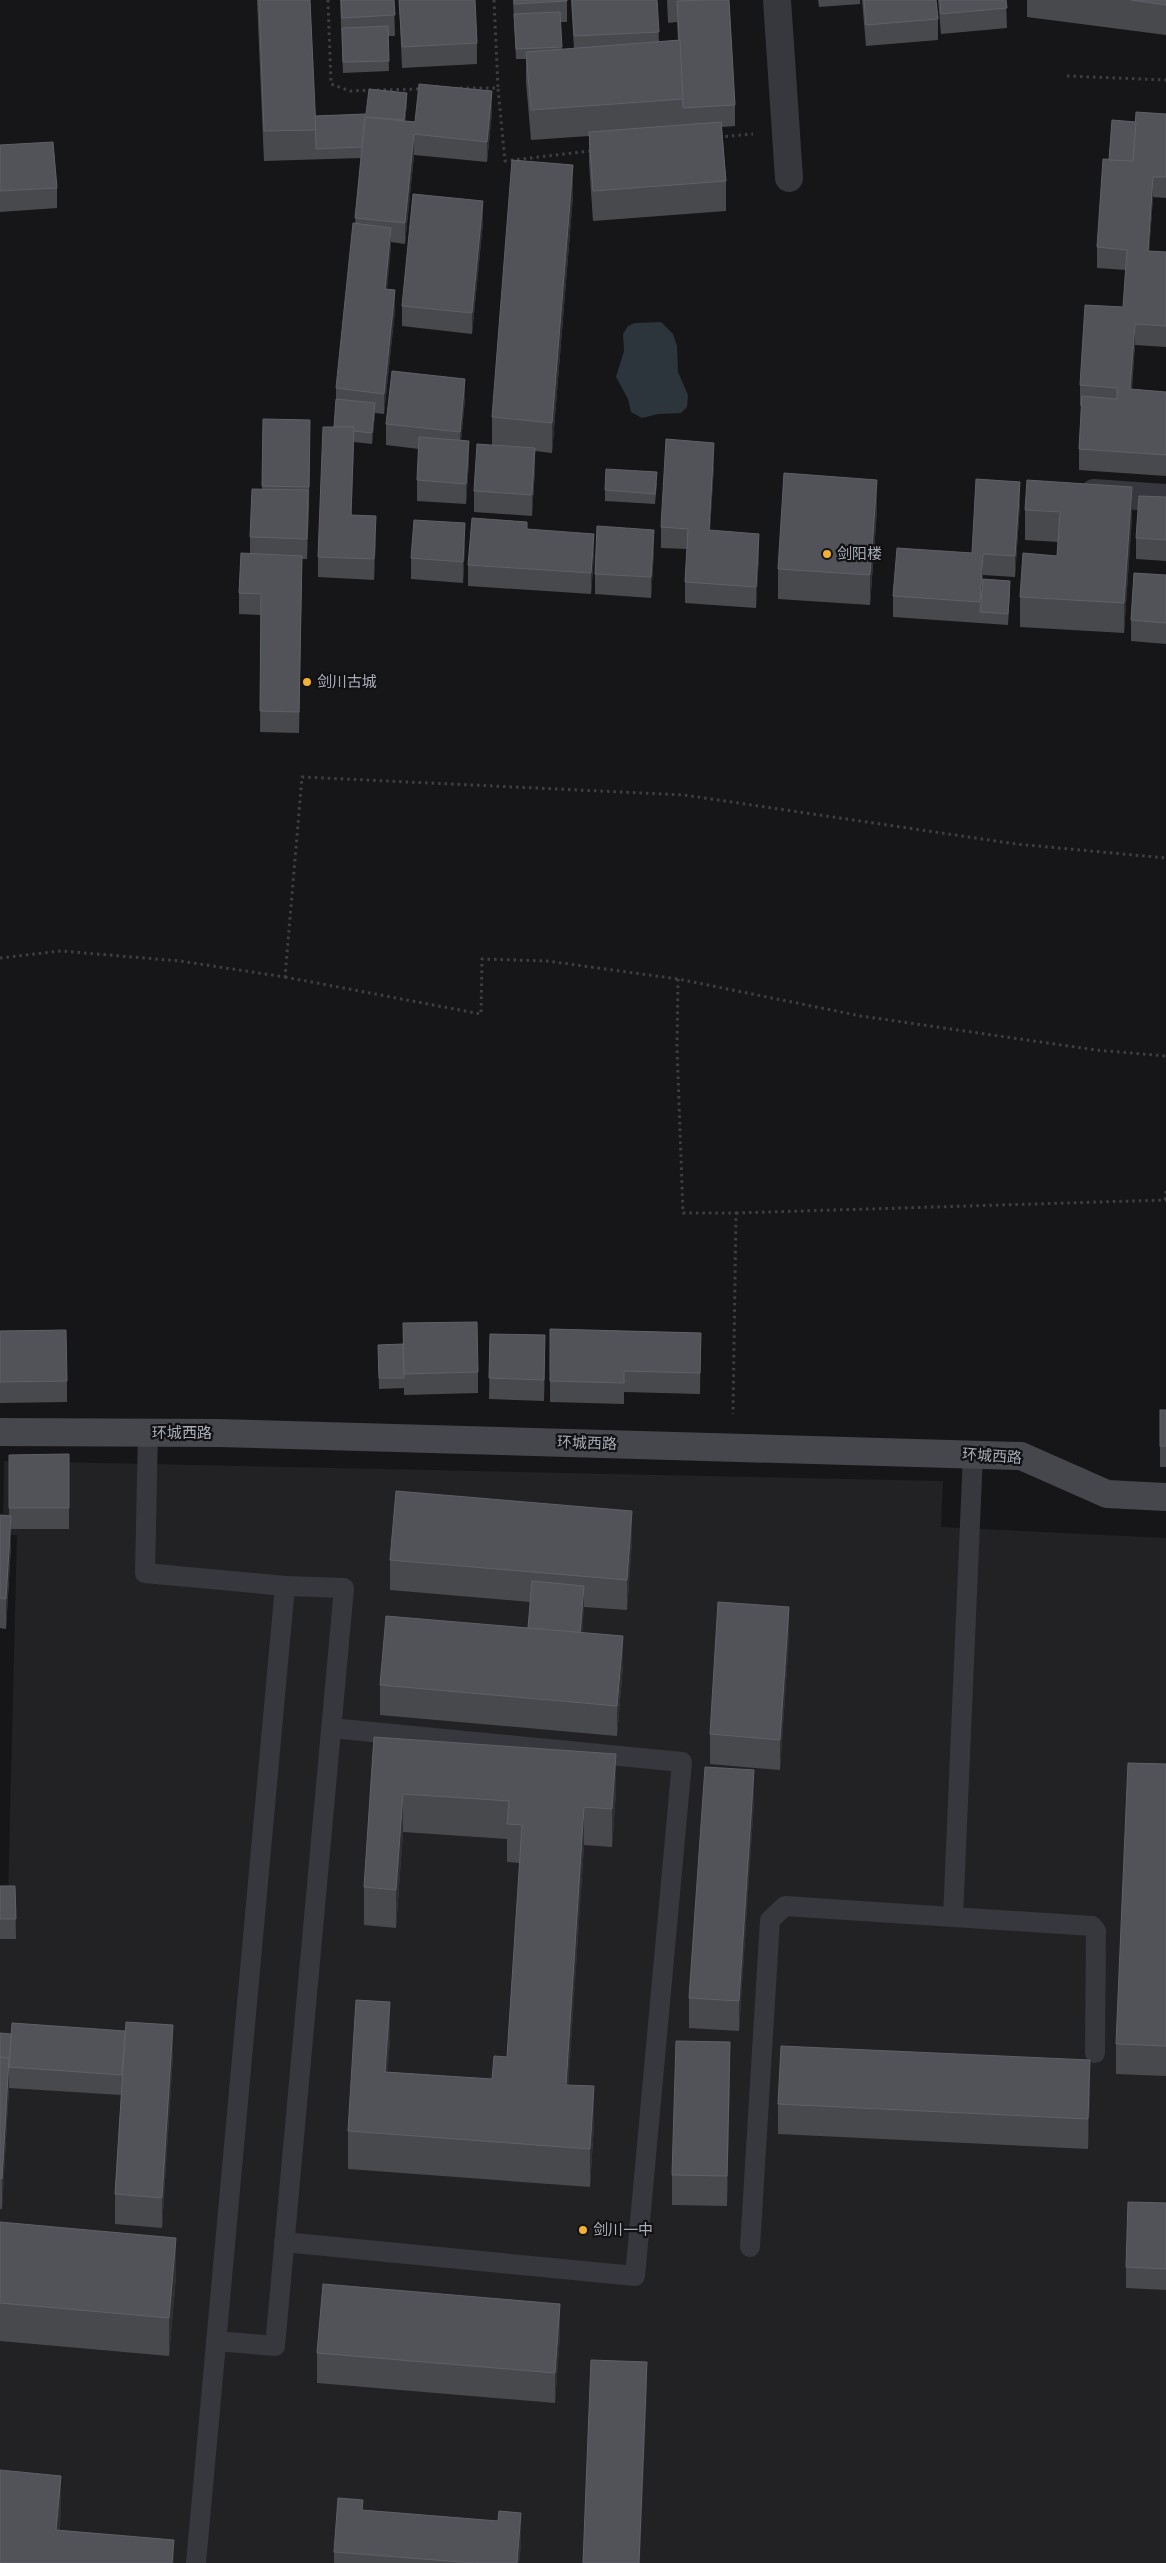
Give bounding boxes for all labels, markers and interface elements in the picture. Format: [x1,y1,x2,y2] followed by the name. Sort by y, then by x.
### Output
[837,544,882,563] place label: 剑阳楼
[821,548,833,560] marker: 剑阳楼
[317,672,377,691] place label: 剑川古城
[301,676,313,688] marker: 剑川古城
[152,1423,212,1442] street label: 环城西路
[557,1432,617,1453] street label: 环城西路
[961,1444,1023,1467] street label: 环城西路
[593,2220,653,2239] place label: 剑川一中
[577,2224,589,2236] marker: 剑川一中

